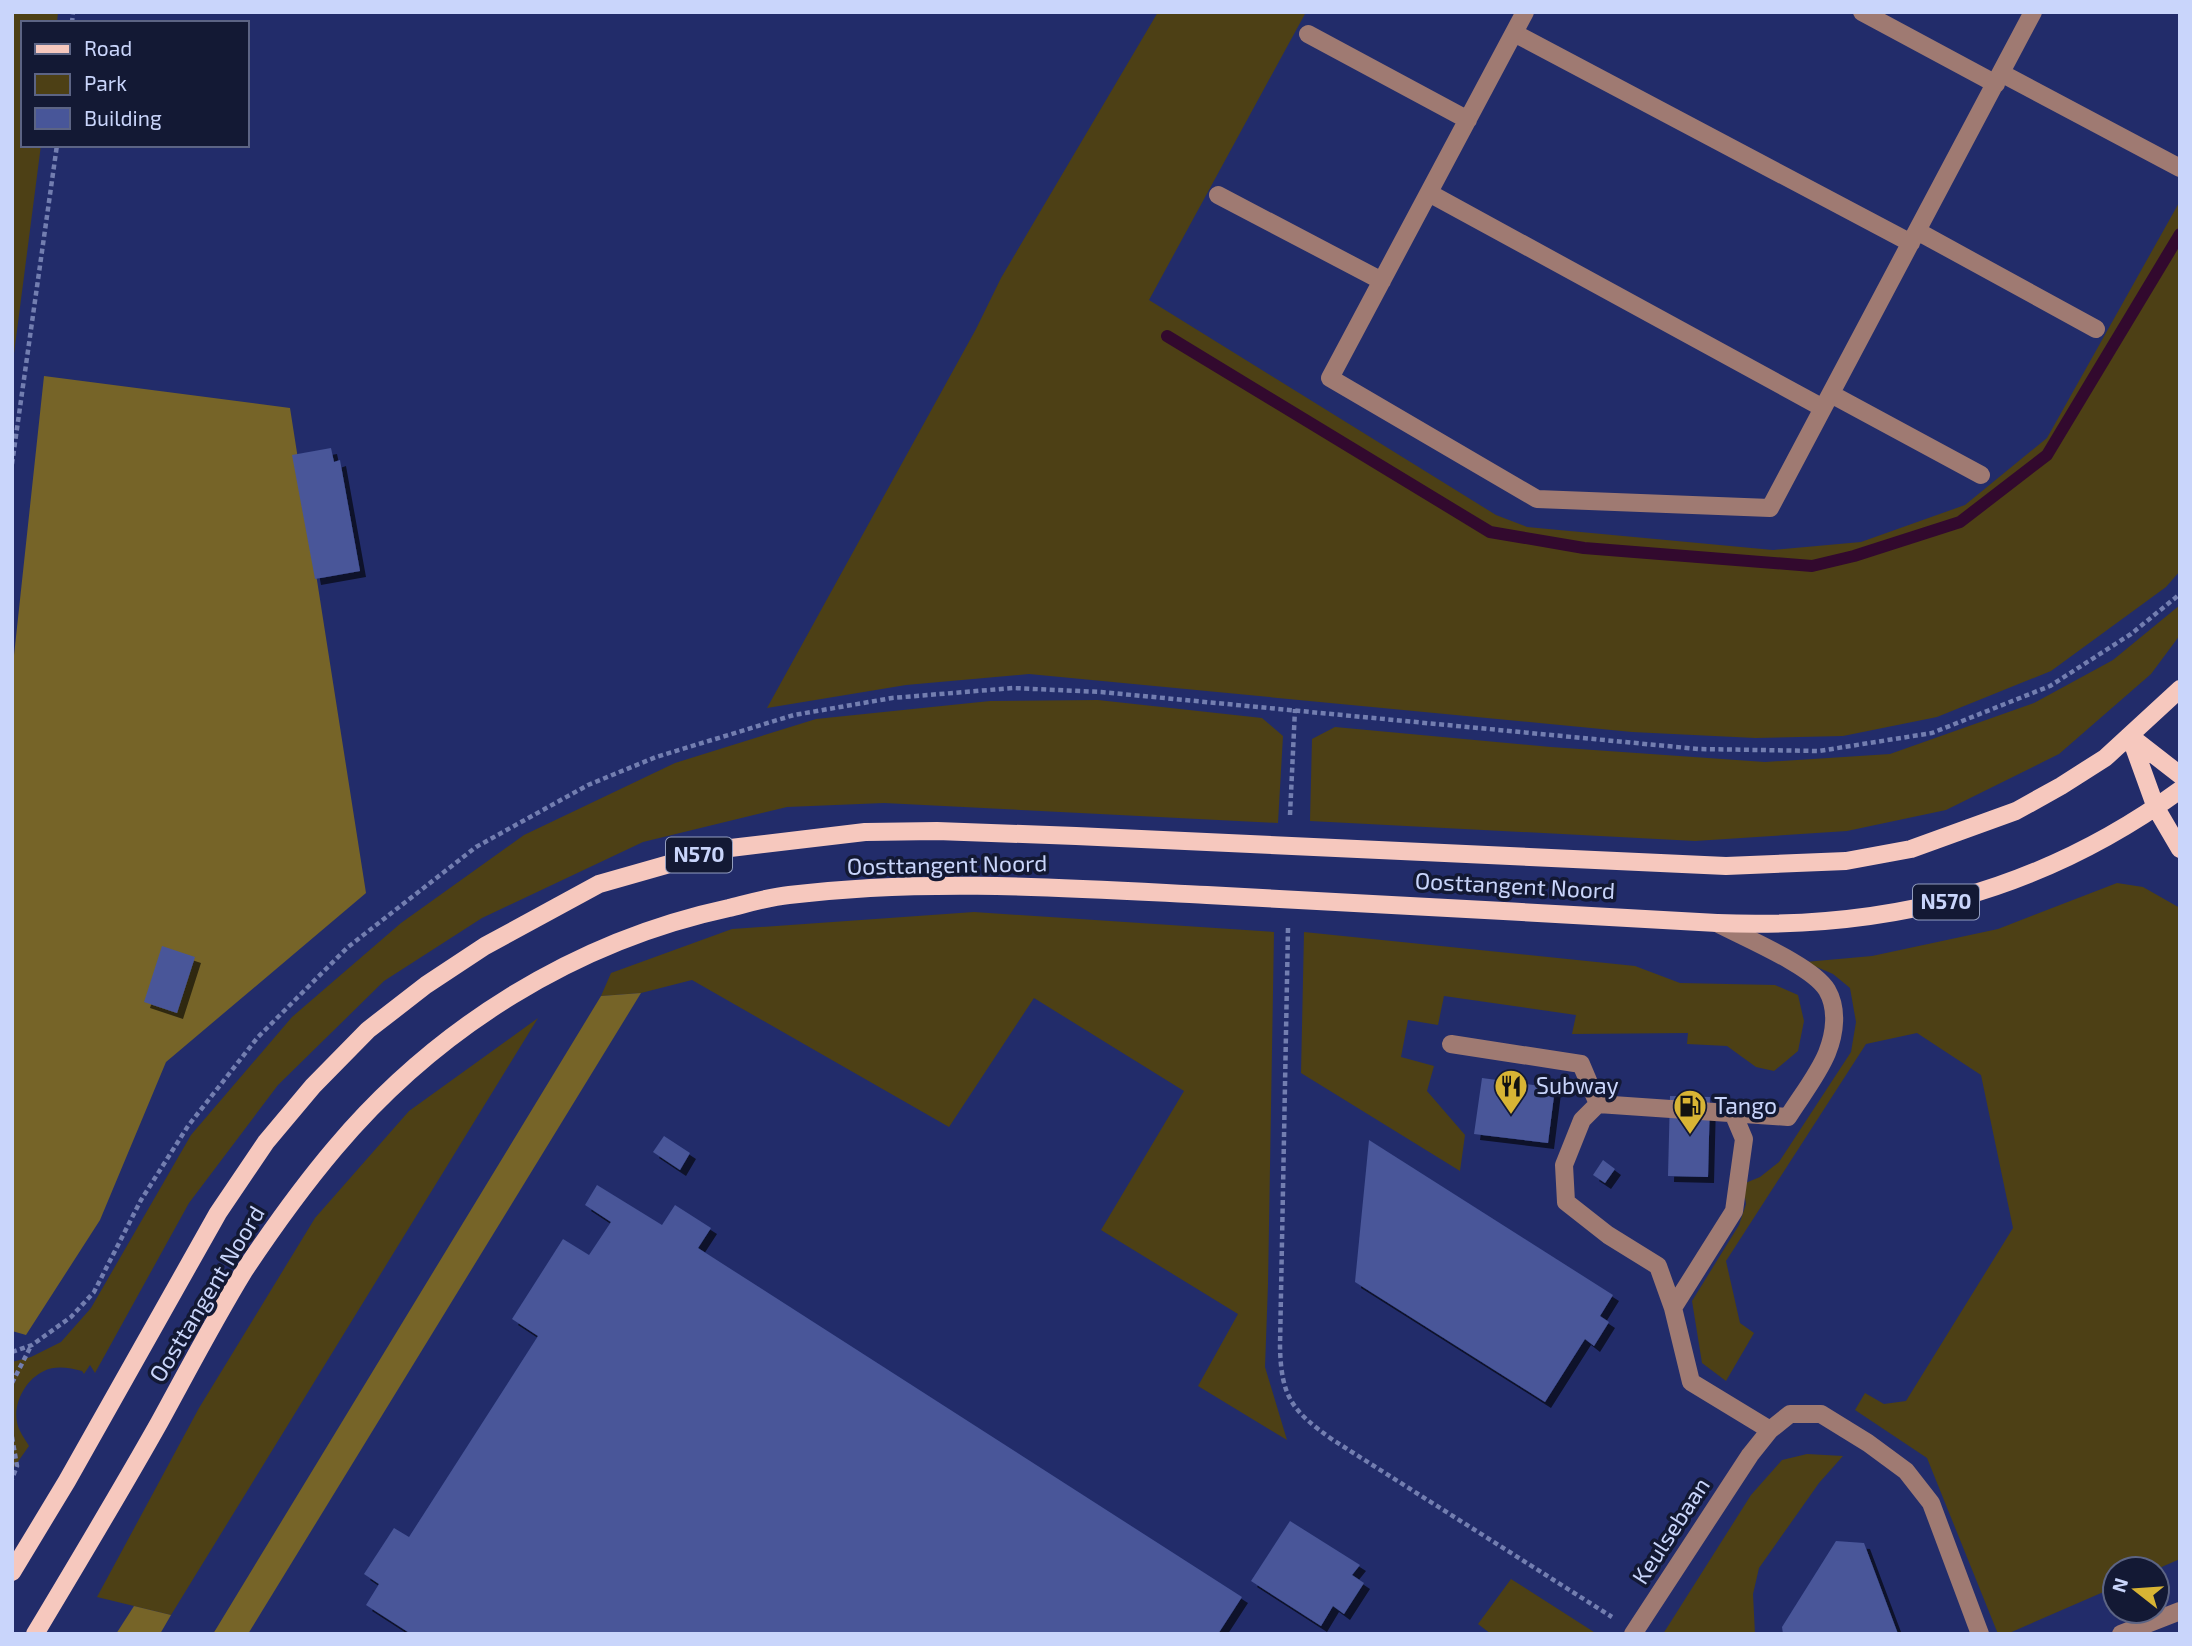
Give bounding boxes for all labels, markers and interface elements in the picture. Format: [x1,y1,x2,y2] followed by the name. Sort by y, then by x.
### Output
[21,21,248,147] legend
[84,35,132,60] text: Road
[84,70,127,95] text: Park
[84,105,162,130] text: Building
[666,838,732,872] road number: N570
[847,848,1047,880] street label: Oosttangent Noord
[1414,866,1616,904] street label: Oosttangent Noord
[1913,884,1979,920] road number: N570
[1492,1067,1530,1116] restaurant icon: Subway
[1536,1071,1619,1099] place label: Subway
[1671,1087,1709,1136] fuel station icon: Tango
[1714,1091,1777,1119] place label: Tango
[143,1200,270,1387] street label: Oosttangent Noord
[1625,1472,1715,1589] street label: Keulsebaan
[2101,1555,2171,1625] north arrow
[2106,1575,2132,1595] text: N

